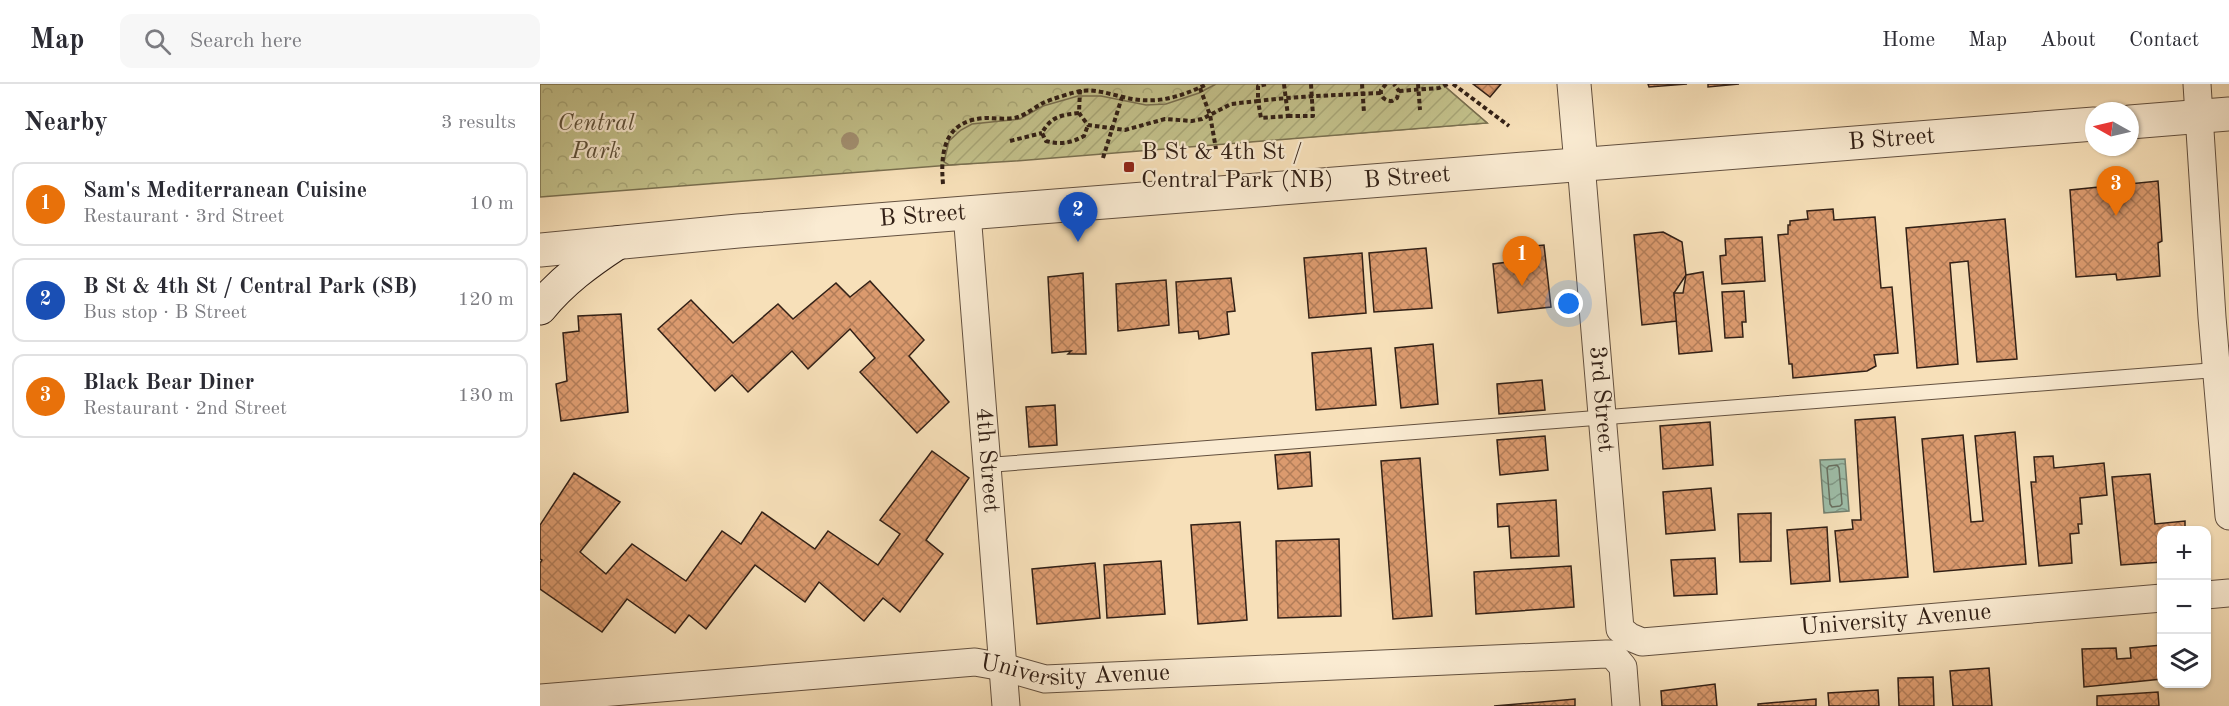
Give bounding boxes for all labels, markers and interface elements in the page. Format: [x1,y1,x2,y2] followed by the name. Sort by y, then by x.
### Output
[120,14,540,68] search box
[141,25,174,58] icon: search
[30,27,84,55] text: Map
[189,30,302,52] text: Search here
[1882,30,1935,51] text: Home
[1968,30,2007,51] text: Map
[2040,30,2096,51] text: About
[2129,30,2199,51] text: Contact
[2085,102,2139,156] north arrow
[24,110,108,136] text: Nearby
[557,112,635,164] park label: Central Park
[441,113,516,133] text: 3 results
[1847,125,1936,155] street label: B Street
[1141,141,1333,193] place label: B St & 4th St / Central Park (NB)
[1122,160,1136,174] marker: B St & 4th St / Central Park (NB)
[1363,163,1451,194] street label: B Street
[2096,166,2136,216] pin: 3
[83,180,367,202] text: Sam's Mediterranean Cuisine
[1058,192,1098,242] pin: 2
[40,194,51,214] text: 1
[469,194,514,214] text: 10 m
[878,201,967,232] street label: B Street
[83,207,284,227] text: Restaurant · 3rd Street
[1502,236,1542,286] pin: 1
[83,276,417,298] text: B St & 4th St / Central Park (SB)
[1554,289,1583,318] your location
[40,290,51,310] text: 2
[458,290,514,310] text: 120 m
[83,303,247,323] text: Bus stop · B Street
[1584,345,1617,453] street label: 3rd Street
[83,372,254,394] text: Black Bear Diner
[40,386,51,406] text: 3
[458,386,514,406] text: 130 m
[83,399,287,419] text: Restaurant · 2nd Street
[970,407,1003,514] street label: 4th Street
[2157,526,2211,688] map controls
[2157,526,2211,580] button: +
[2157,580,2211,634] button: −
[1799,600,1992,641] street label: University Avenue
[2157,634,2211,688] button: layers
[978,651,1171,692] street label: University Avenue

